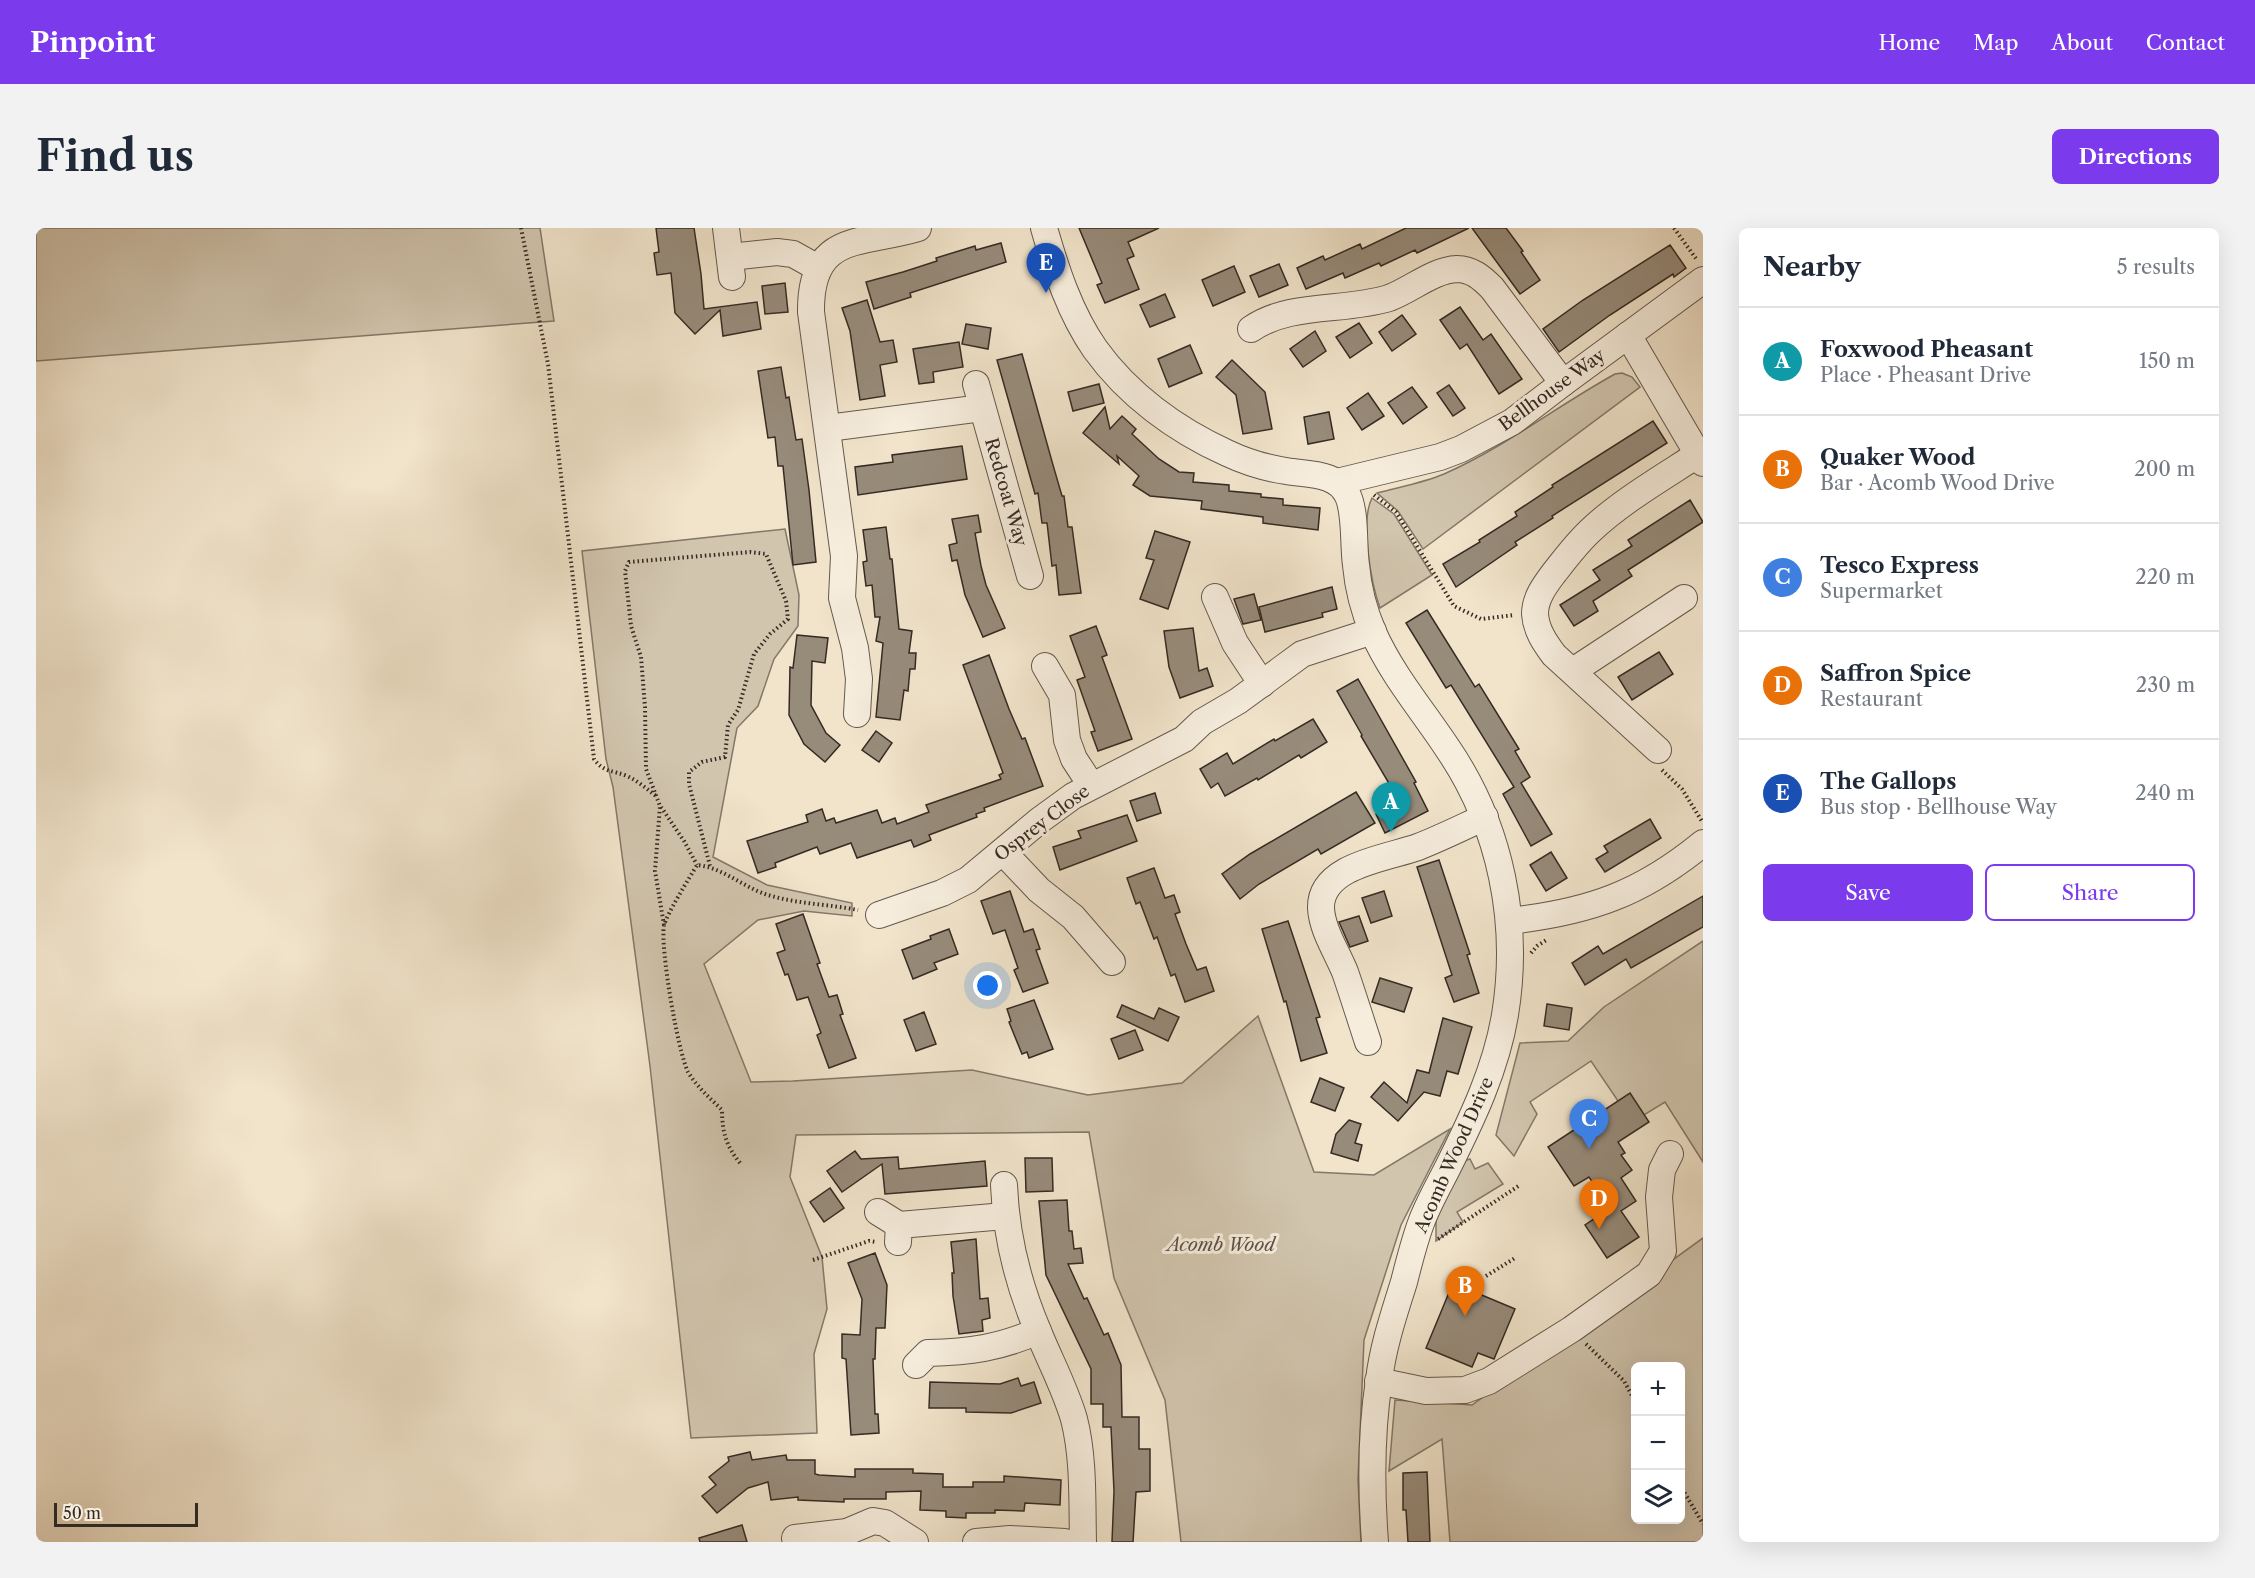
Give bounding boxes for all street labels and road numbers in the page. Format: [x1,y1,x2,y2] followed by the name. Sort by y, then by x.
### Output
[1495,344,1610,436] street label: Bellhouse Way
[980,435,1032,550] street label: Redcoat Way
[990,780,1094,866] street label: Osprey Close
[1409,1074,1498,1237] street label: Acomb Wood Drive

